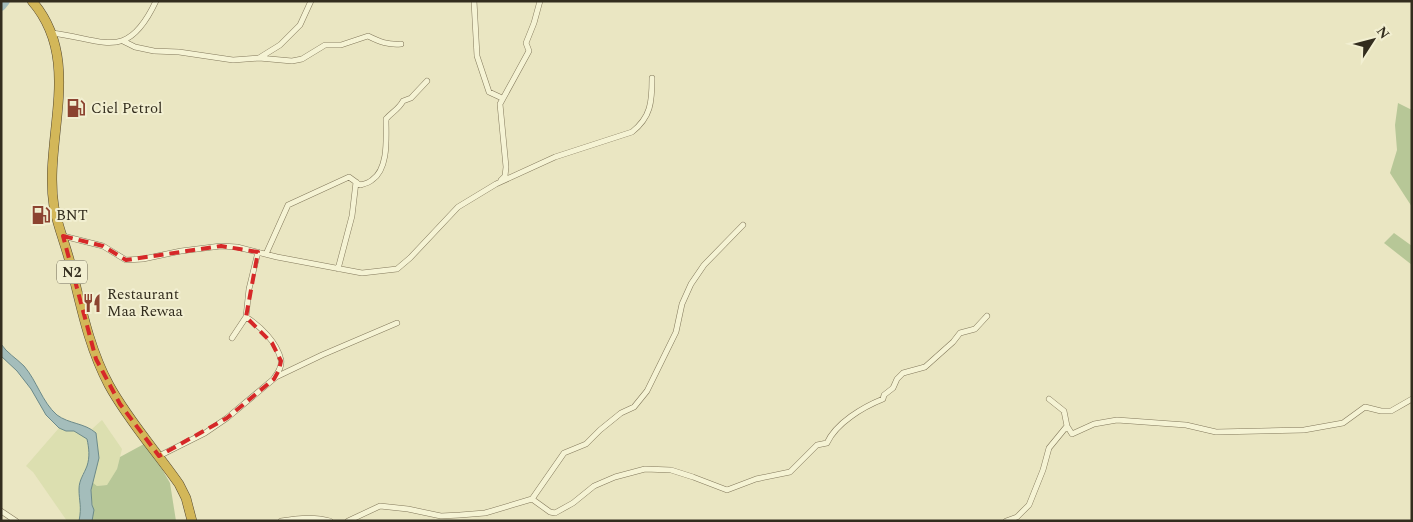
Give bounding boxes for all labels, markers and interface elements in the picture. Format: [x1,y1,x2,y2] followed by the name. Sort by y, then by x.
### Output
[1348,15,1398,65] north arrow
[1371,22,1395,43] text: N
[65,97,87,119] fuel station icon: Ciel Petrol
[91,97,162,120] place label: Ciel Petrol
[30,204,52,226] fuel station icon: BNT
[56,204,88,227] place label: BNT
[57,260,87,284] road number: N2
[107,283,184,323] place label: Restaurant Maa Rewaa
[81,292,103,314] restaurant icon: Restaurant Maa Rewaa

